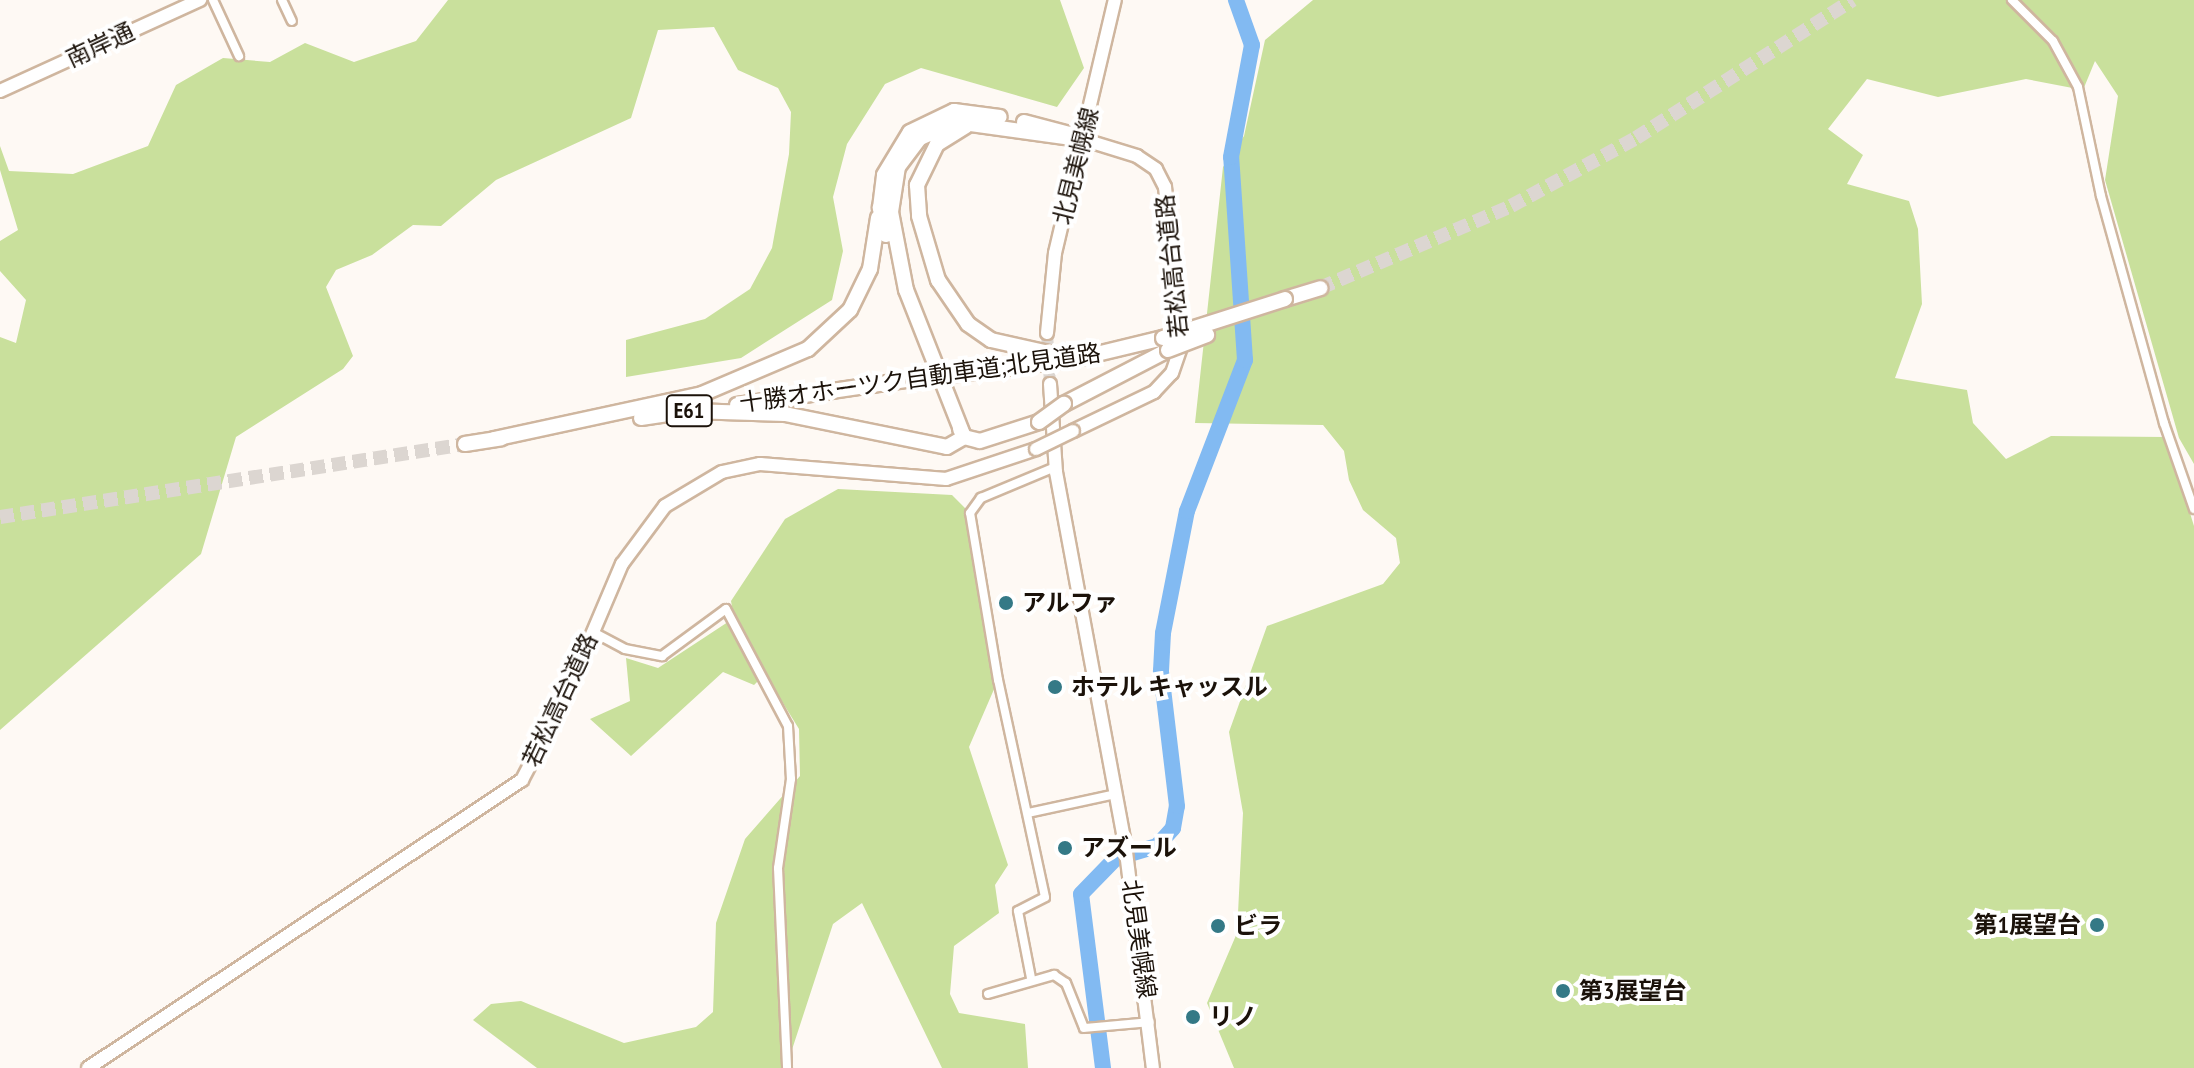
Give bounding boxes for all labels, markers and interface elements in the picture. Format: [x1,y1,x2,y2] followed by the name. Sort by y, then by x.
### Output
[61,17,139,73] street label: 南岸通
[1048,104,1104,228] street label: 北見美幌線
[1150,193,1194,339] street label: 若松高台道路
[737,338,1103,418] street label: 十勝オホーツク自動車道;北見道路
[665,393,713,429] road number: E61
[1022,589,1118,617] place label: アルファ
[997,594,1015,612] marker: アルファ
[517,629,603,771] street label: 若松高台道路
[1071,673,1268,701] place label: ホテル キャッスル
[1046,678,1064,696] marker: ホテル キャッスル
[1081,834,1177,862] place label: アズール
[1056,839,1074,857] marker: アズール
[1116,878,1162,1000] street label: 北見美幌線
[1974,911,2081,939] place label: 第1展望台
[1234,912,1282,940] place label: ビラ
[2088,916,2106,934] marker: 第1展望台
[1209,917,1227,935] marker: ビラ
[1579,977,1686,1005] place label: 第3展望台
[1554,982,1572,1000] marker: 第3展望台
[1209,1003,1257,1031] place label: リノ
[1184,1008,1202,1026] marker: リノ

